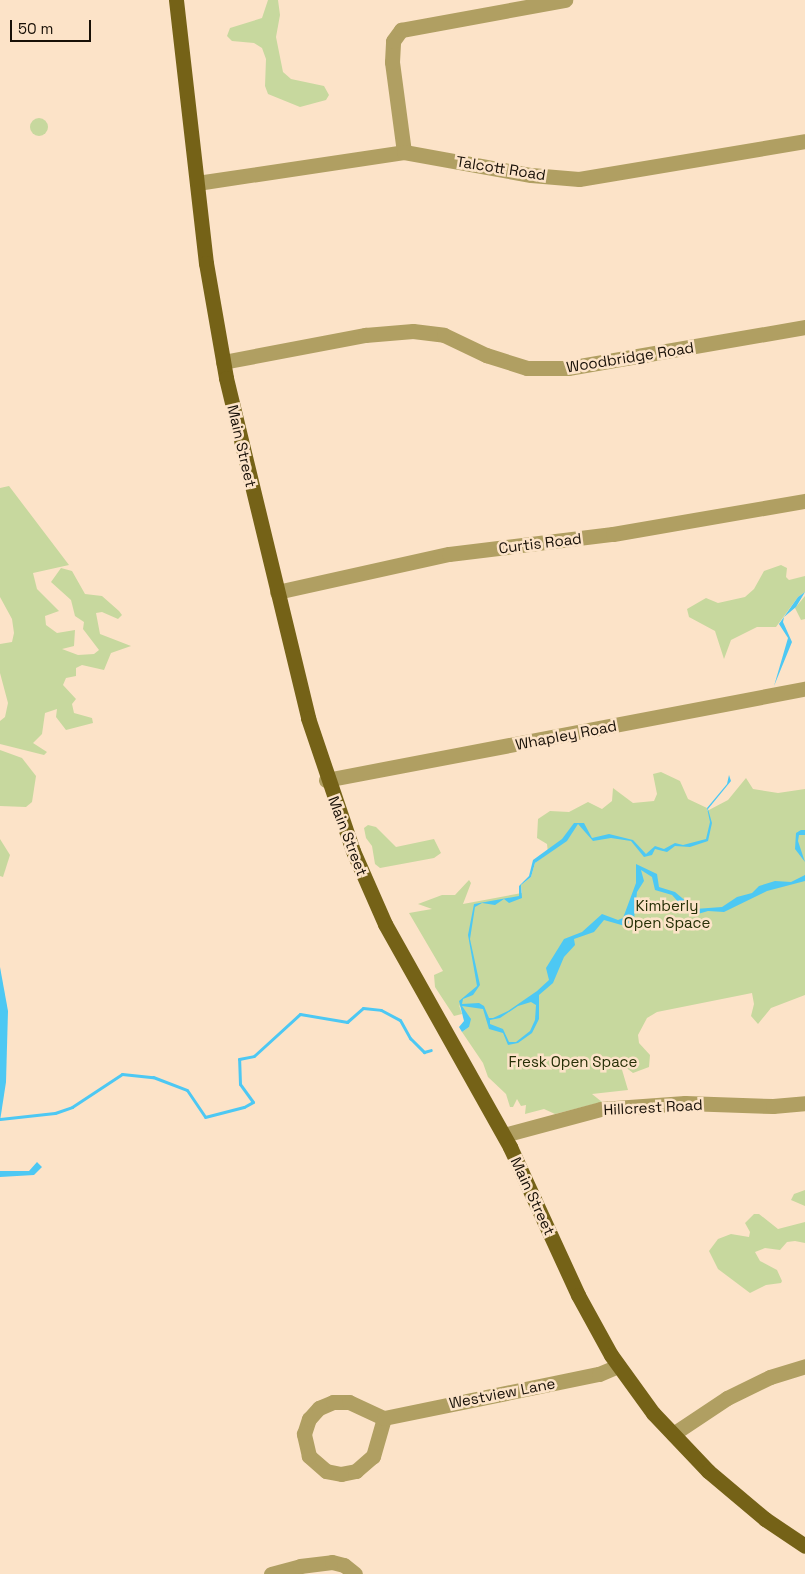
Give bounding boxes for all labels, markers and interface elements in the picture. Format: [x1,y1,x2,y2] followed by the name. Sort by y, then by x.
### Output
[12,10,94,42] scale bar
[18,19,53,38] text: 50 m
[455,152,547,184] street label: Talcott Road
[565,338,695,376] street label: Woodbridge Road
[224,403,260,489] street label: Main Street
[497,529,583,557] street label: Curtis Road
[514,716,618,754] street label: Whapley Road
[325,793,371,879] street label: Main Street
[624,896,710,931] park label: Kimberly Open Space
[509,1053,637,1071] park label: Fresk Open Space
[603,1095,703,1119] street label: Hillcrest Road
[507,1154,559,1238] street label: Main Street
[447,1374,557,1412] street label: Westview Lane

